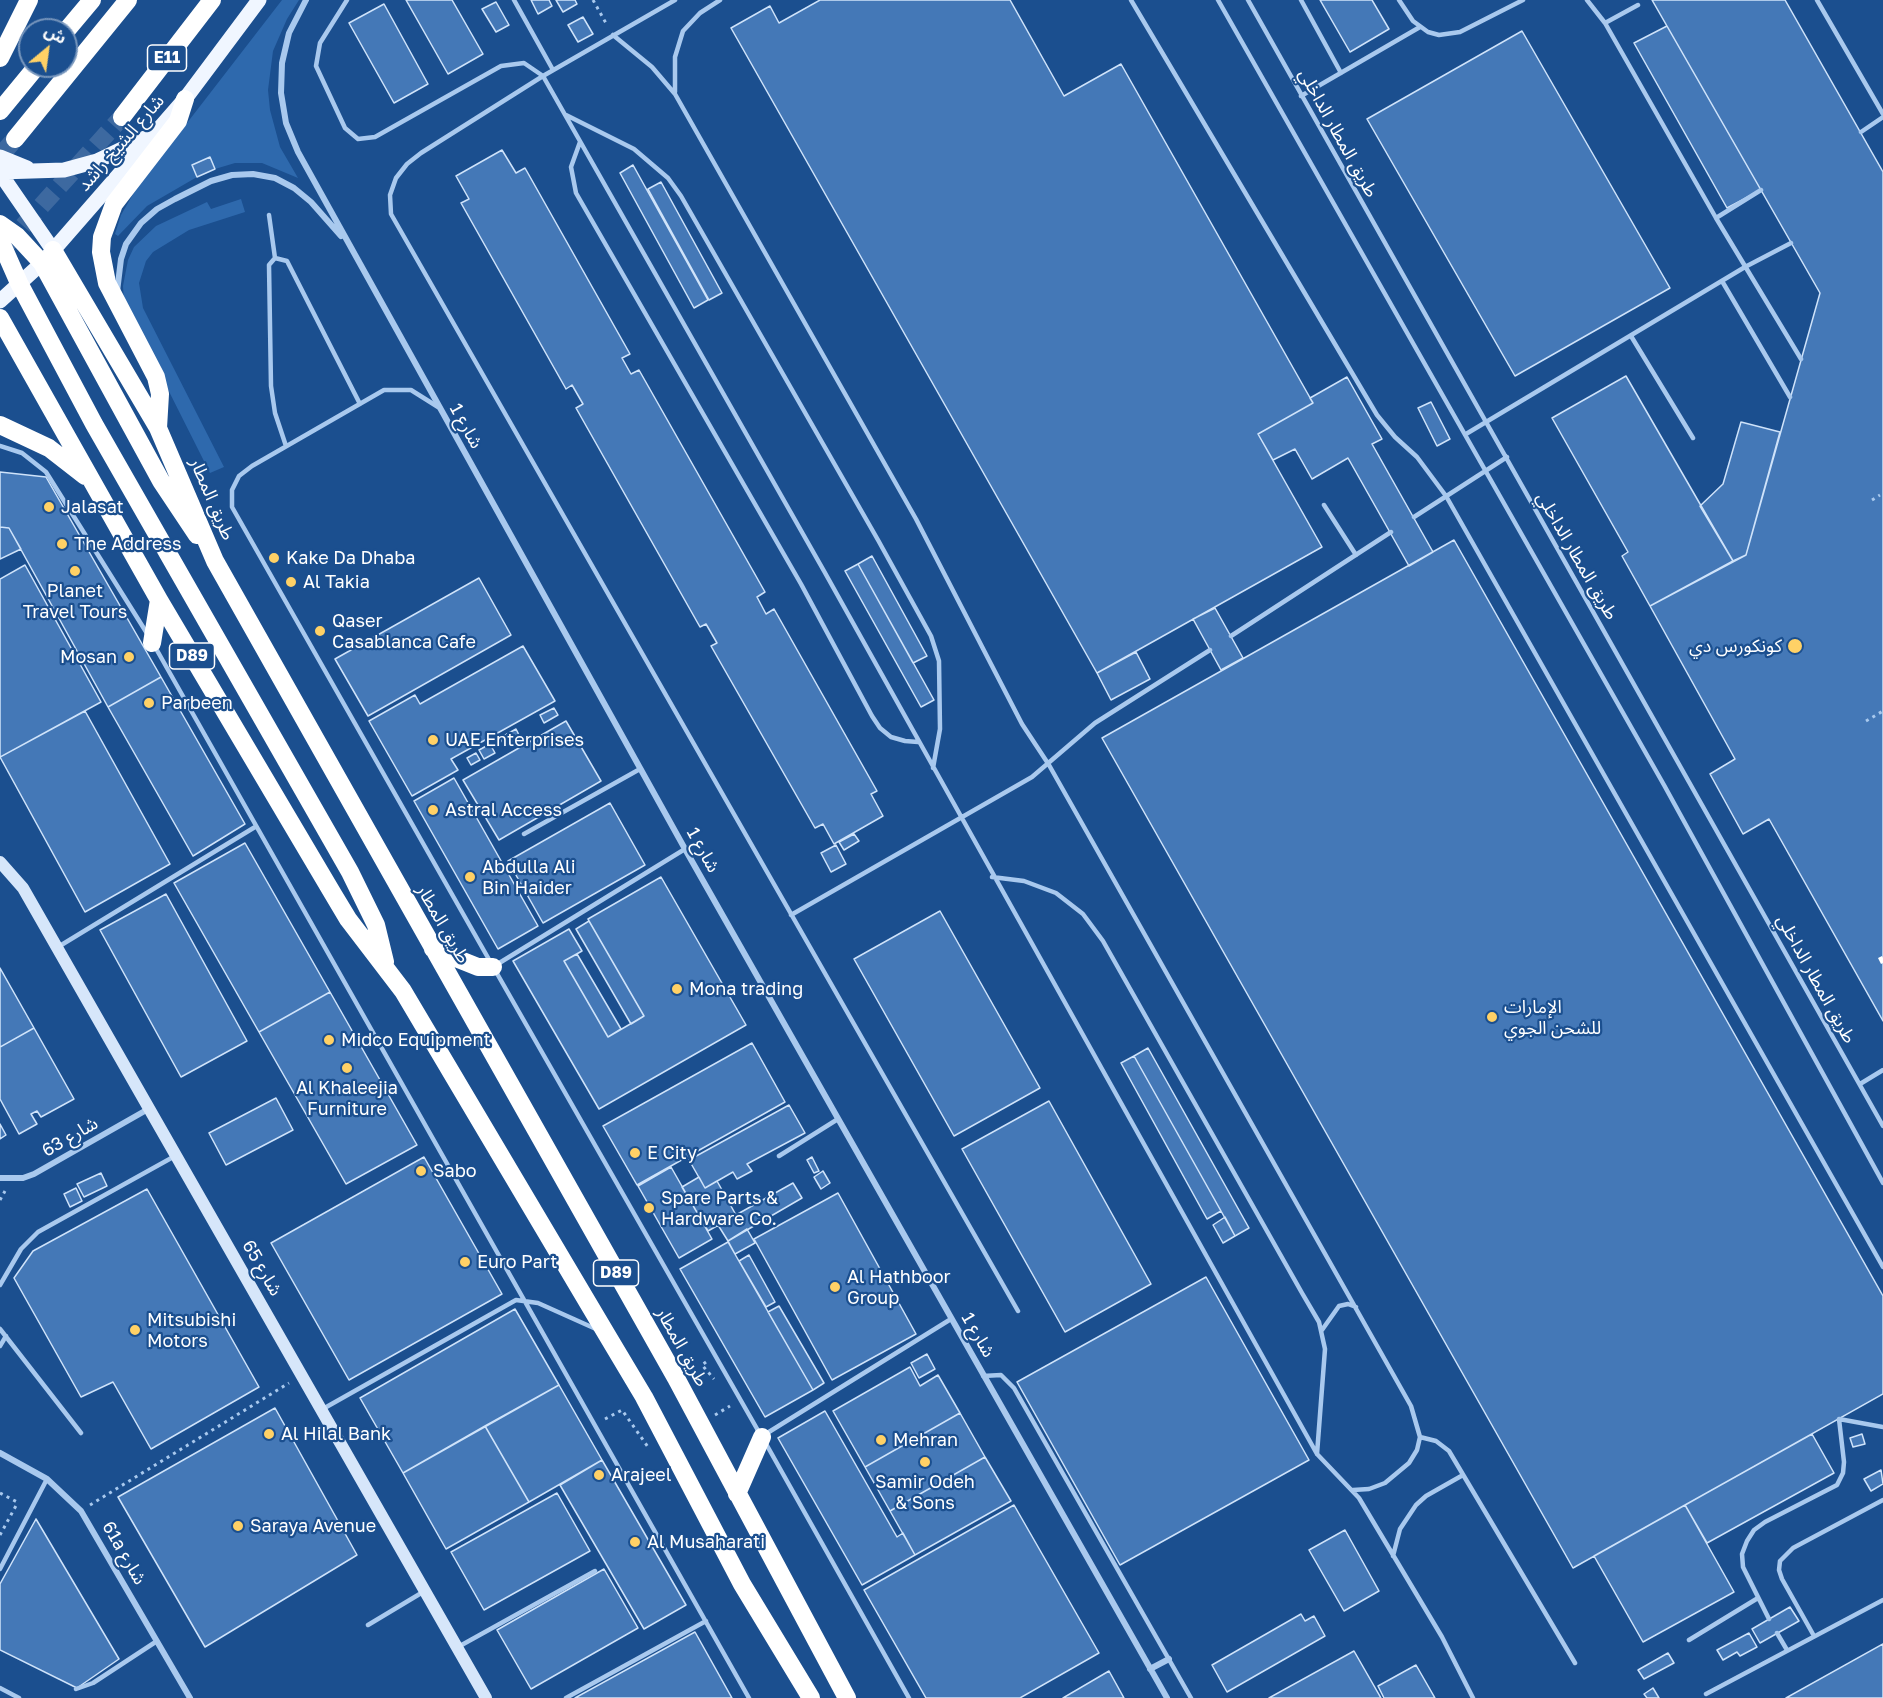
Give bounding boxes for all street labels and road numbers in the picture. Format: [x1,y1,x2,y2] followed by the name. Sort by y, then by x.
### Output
[148,45,186,71] road number: E11
[1294,65,1382,201] street label: طريق المطار الداخلي
[73,90,169,196] street label: شارع الشيخ راشد
[445,400,487,452] street label: شارع 1
[185,455,239,543] street label: طريق المطار
[1532,488,1622,624] street label: طريق المطار الداخلي
[170,643,214,669] road number: D89
[682,824,724,876] street label: شارع 1
[412,881,474,967] street label: طريق المطار
[1772,911,1860,1047] street label: طريق المطار الداخلي
[38,1112,102,1162] street label: شارع 63
[237,1236,287,1300] street label: شارع 65
[594,1260,638,1286] road number: D89
[651,1304,713,1390] street label: طريق المطار
[957,1309,999,1361] street label: شارع 1
[97,1518,151,1588] street label: 61a شارع

